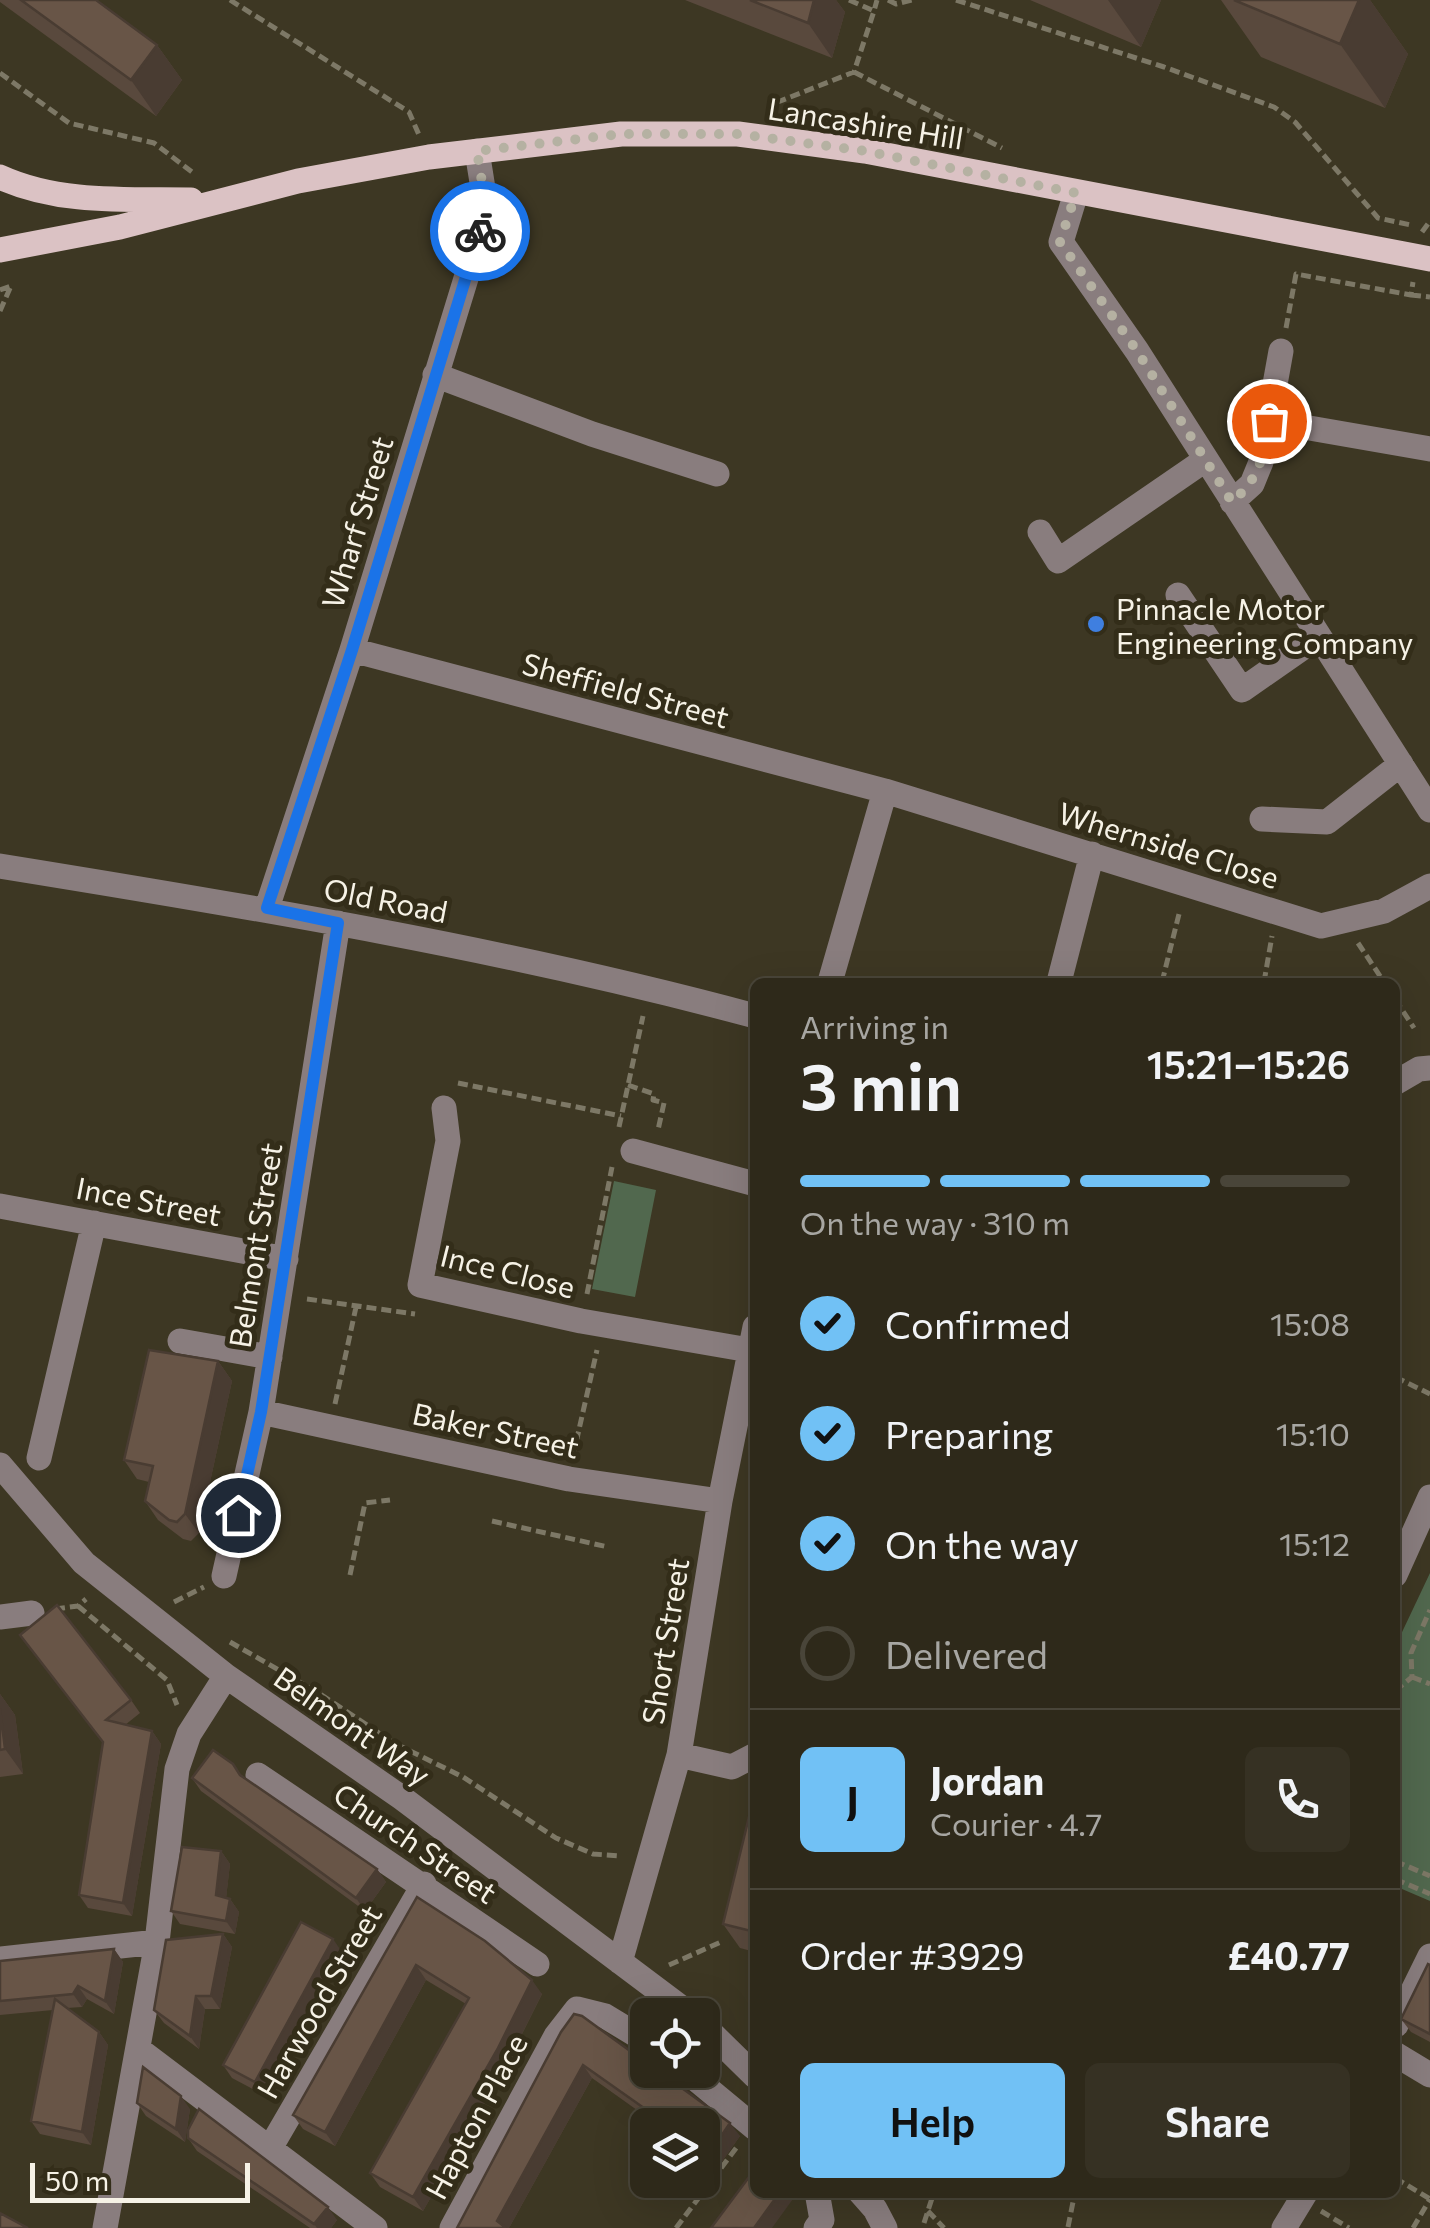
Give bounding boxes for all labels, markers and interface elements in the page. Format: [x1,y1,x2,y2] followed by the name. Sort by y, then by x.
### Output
[766,88,966,156] street label: Lancashire Hill
[430,181,530,281] courier
[453,204,508,259] icon: bike
[1227,379,1312,464] pin
[1242,394,1297,449] icon: bag
[312,432,400,612] street label: Wharf Street
[1116,589,1413,660] place label: Pinnacle Motor Engineering Company
[1085,613,1107,635] marker: Pinnacle Motor Engineering Company
[519,644,733,734] street label: Sheffield Street
[1054,793,1284,895] street label: Whernside Close
[321,869,451,929] street label: Old Road
[800,1006,949,1046] text: Arriving in
[1147,1040,1350,1087] text: 15:21–15:26
[800,1044,962,1123] text: 3 min
[220,1140,288,1350] street label: Belmont Street
[73,1168,225,1232] street label: Ince Street
[800,1202,1070,1242] text: On the way · 310 m
[437,1235,579,1305] street label: Ince Close
[800,1296,855,1351] icon: check
[885,1300,1071,1347] text: Confirmed
[1270,1303,1350,1343] text: 15:08
[410,1393,582,1465] street label: Baker Street
[800,1406,855,1461] icon: check
[885,1410,1053,1457] text: Preparing
[1276,1413,1350,1453] text: 15:10
[196,1473,281,1558] pin
[211,1488,266,1543] icon: home
[800,1516,855,1571] icon: check
[885,1520,1079,1567] text: On the way
[1279,1523,1350,1563] text: 15:12
[633,1555,695,1727] street label: Short Street
[885,1630,1048,1677] text: Delivered
[268,1658,438,1792] street label: Belmont Way
[1245,1747,1350,1852] button: phone
[930,1756,1044,1803] text: Jordan
[328,1774,504,1910] street label: Church Street
[846,1776,859,1823] text: J
[930,1803,1103,1843] text: Courier · 4.7
[248,1898,388,2104] street label: Harwood Street
[800,1931,1025,1978] text: Order #3929
[1227,1931,1350,1978] text: £40.77
[630,1998,720,2198] map controls
[630,1998,720,2088] button: locate
[416,2027,534,2205] street label: Hapton Place
[800,2063,1065,2178] button: Help
[1085,2063,1350,2178] button: Share
[630,2108,720,2198] button: layers
[30,2158,250,2202] scale bar
[45,2163,109,2197] text: 50 m

